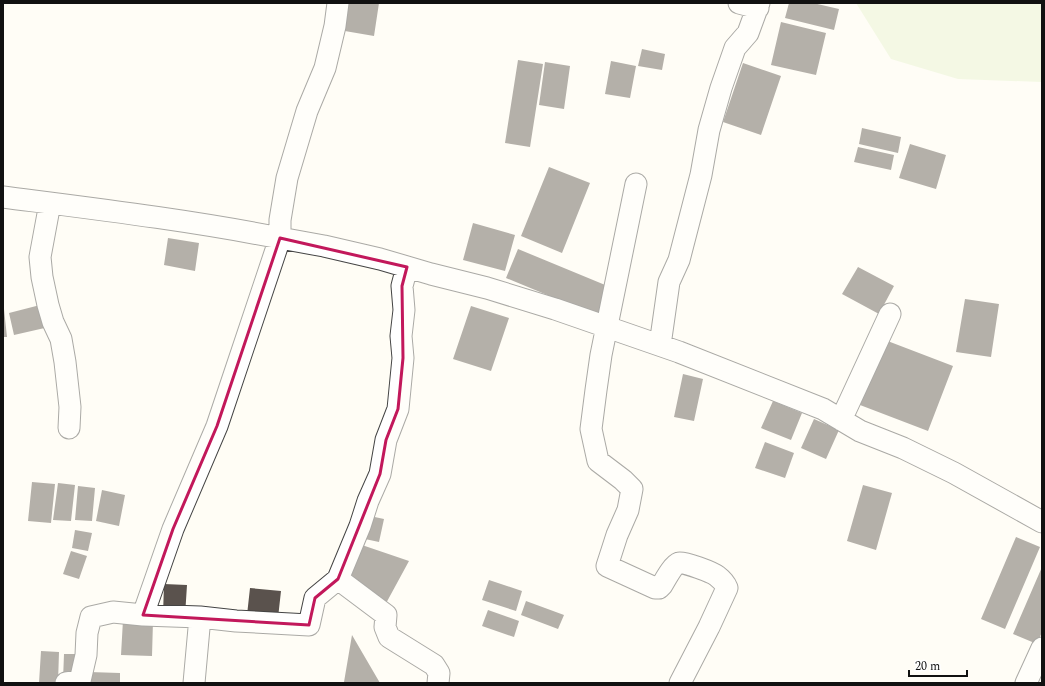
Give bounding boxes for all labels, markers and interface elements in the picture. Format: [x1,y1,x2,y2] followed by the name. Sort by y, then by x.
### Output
[909,652,967,678] scale bar
[915,657,940,676] text: 20 m

